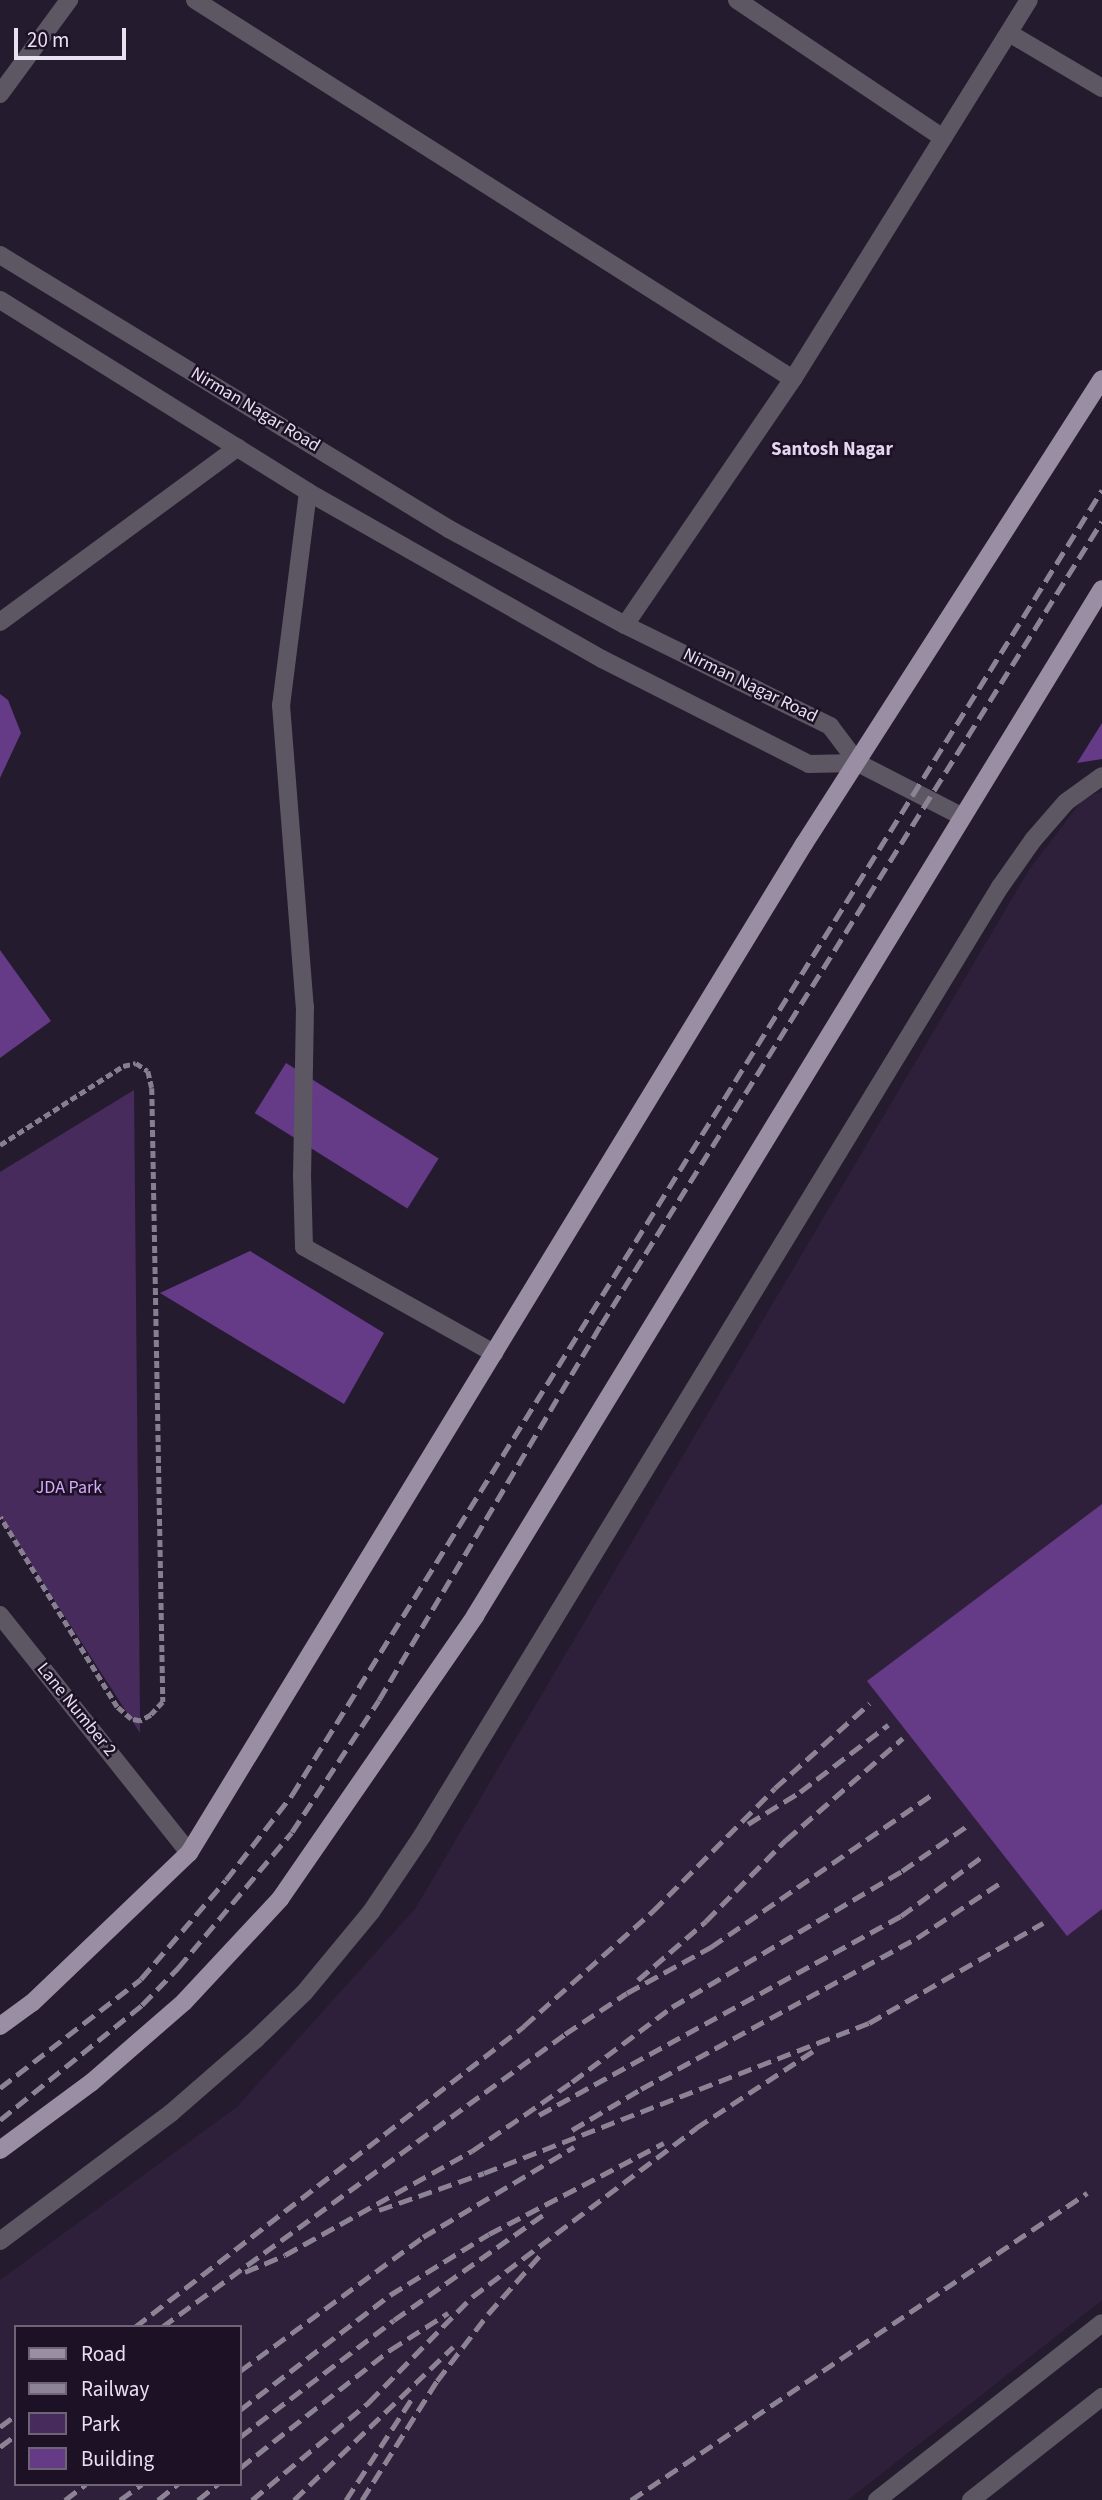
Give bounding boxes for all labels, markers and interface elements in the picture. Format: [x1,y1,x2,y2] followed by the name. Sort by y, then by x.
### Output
[18,14,130,58] scale bar
[27,25,69,55] text: 20 m
[187,363,323,457] street label: Nirman Nagar Road
[771,439,893,461] district label: Santosh Nagar
[679,644,821,728] street label: Nirman Nagar Road
[36,1477,102,1499] park label: JDA Park
[32,1659,120,1761] street label: Lane Number 2
[14,2325,242,2486] legend
[81,2339,126,2369] text: Road
[81,2374,149,2404] text: Railway
[81,2409,120,2439] text: Park
[81,2444,154,2474] text: Building

